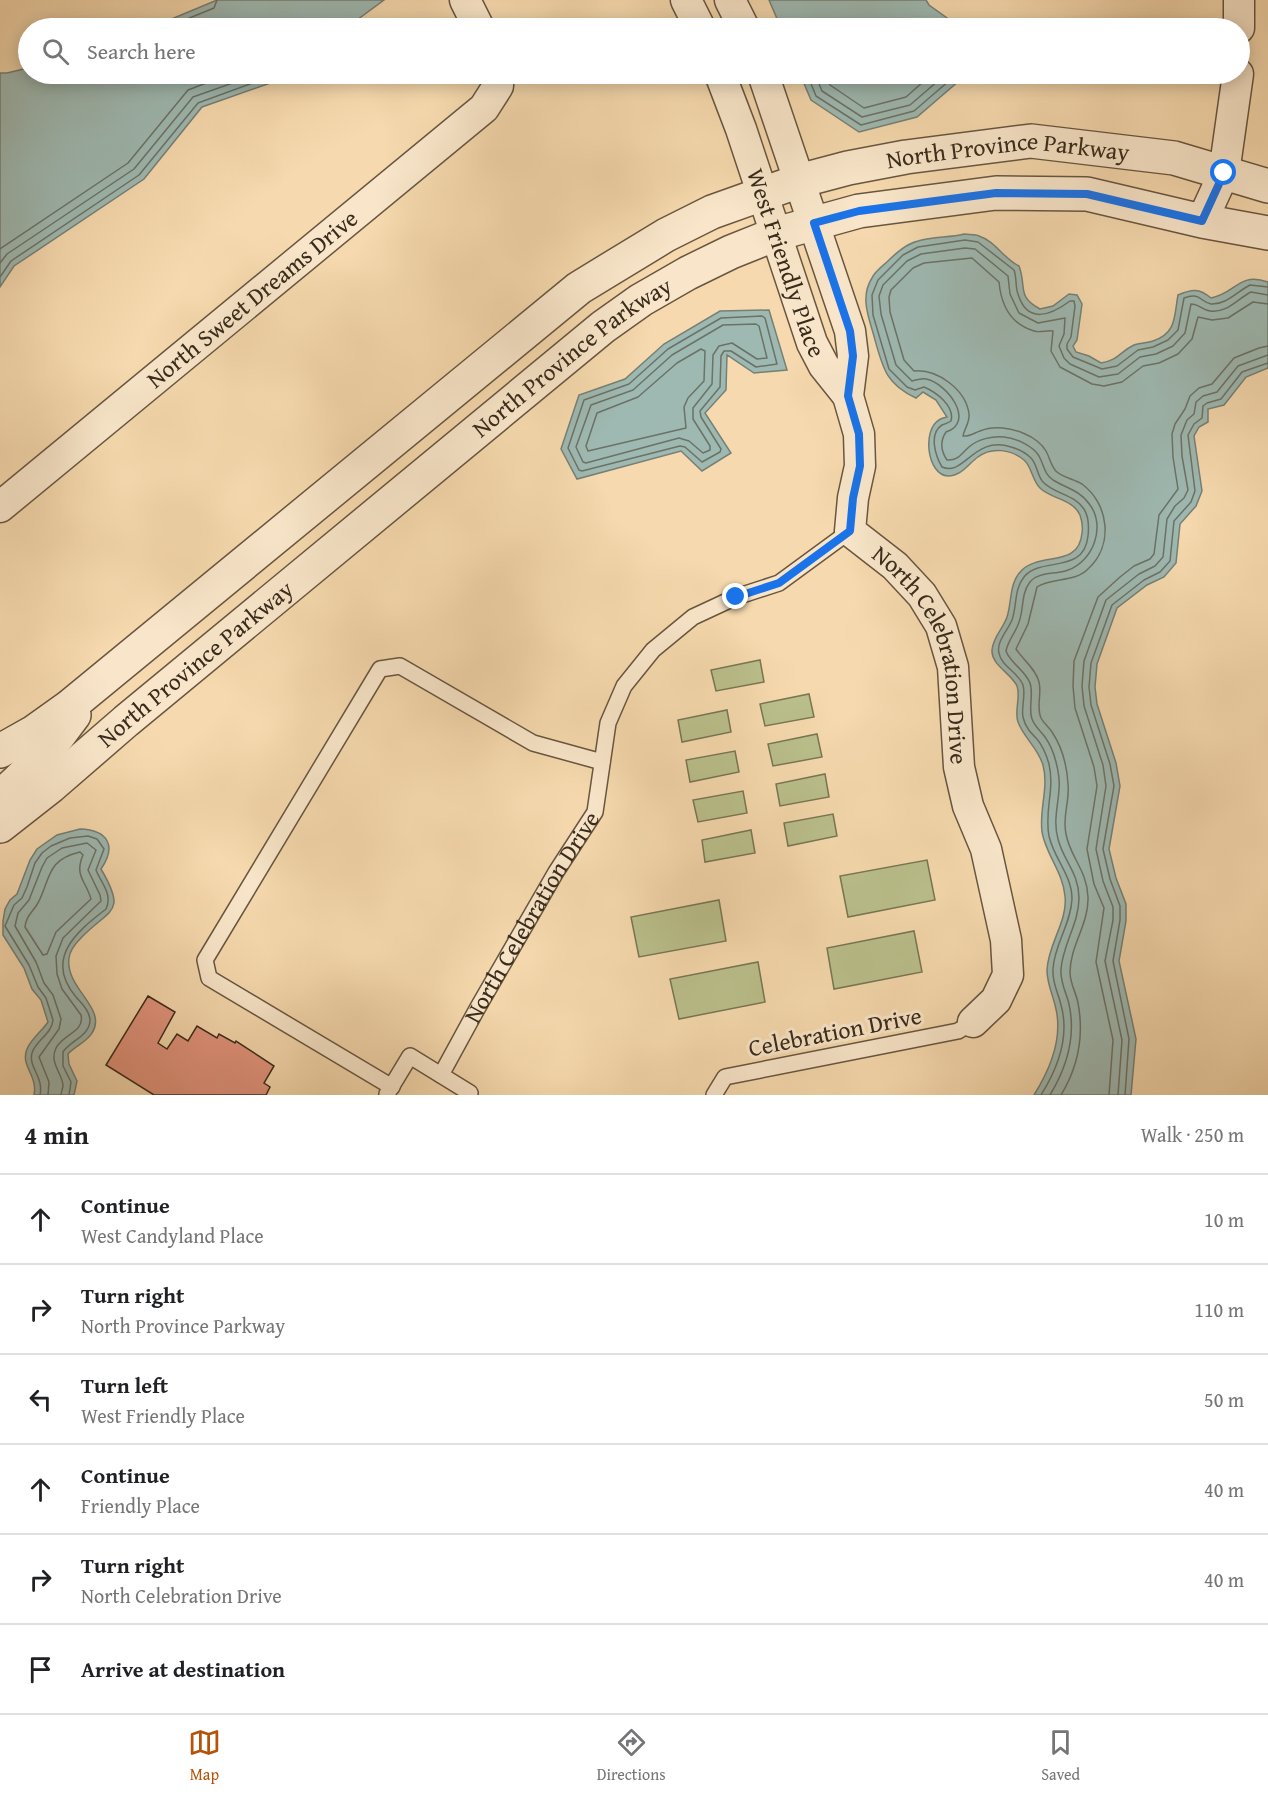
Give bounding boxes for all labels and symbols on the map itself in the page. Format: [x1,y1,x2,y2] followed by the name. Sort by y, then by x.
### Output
[883,123,1132,177] street label: North Province Parkway
[1210,159,1236,185] route start
[738,164,834,363] street label: West Friendly Place
[139,201,365,396] street label: North Sweet Dreams Drive
[464,268,678,445] street label: North Province Parkway
[865,537,977,765] street label: North Celebration Drive
[90,572,301,755] street label: North Province Parkway
[722,583,748,609] route end
[455,804,608,1029] street label: North Celebration Drive
[745,998,925,1065] street label: Celebration Drive

